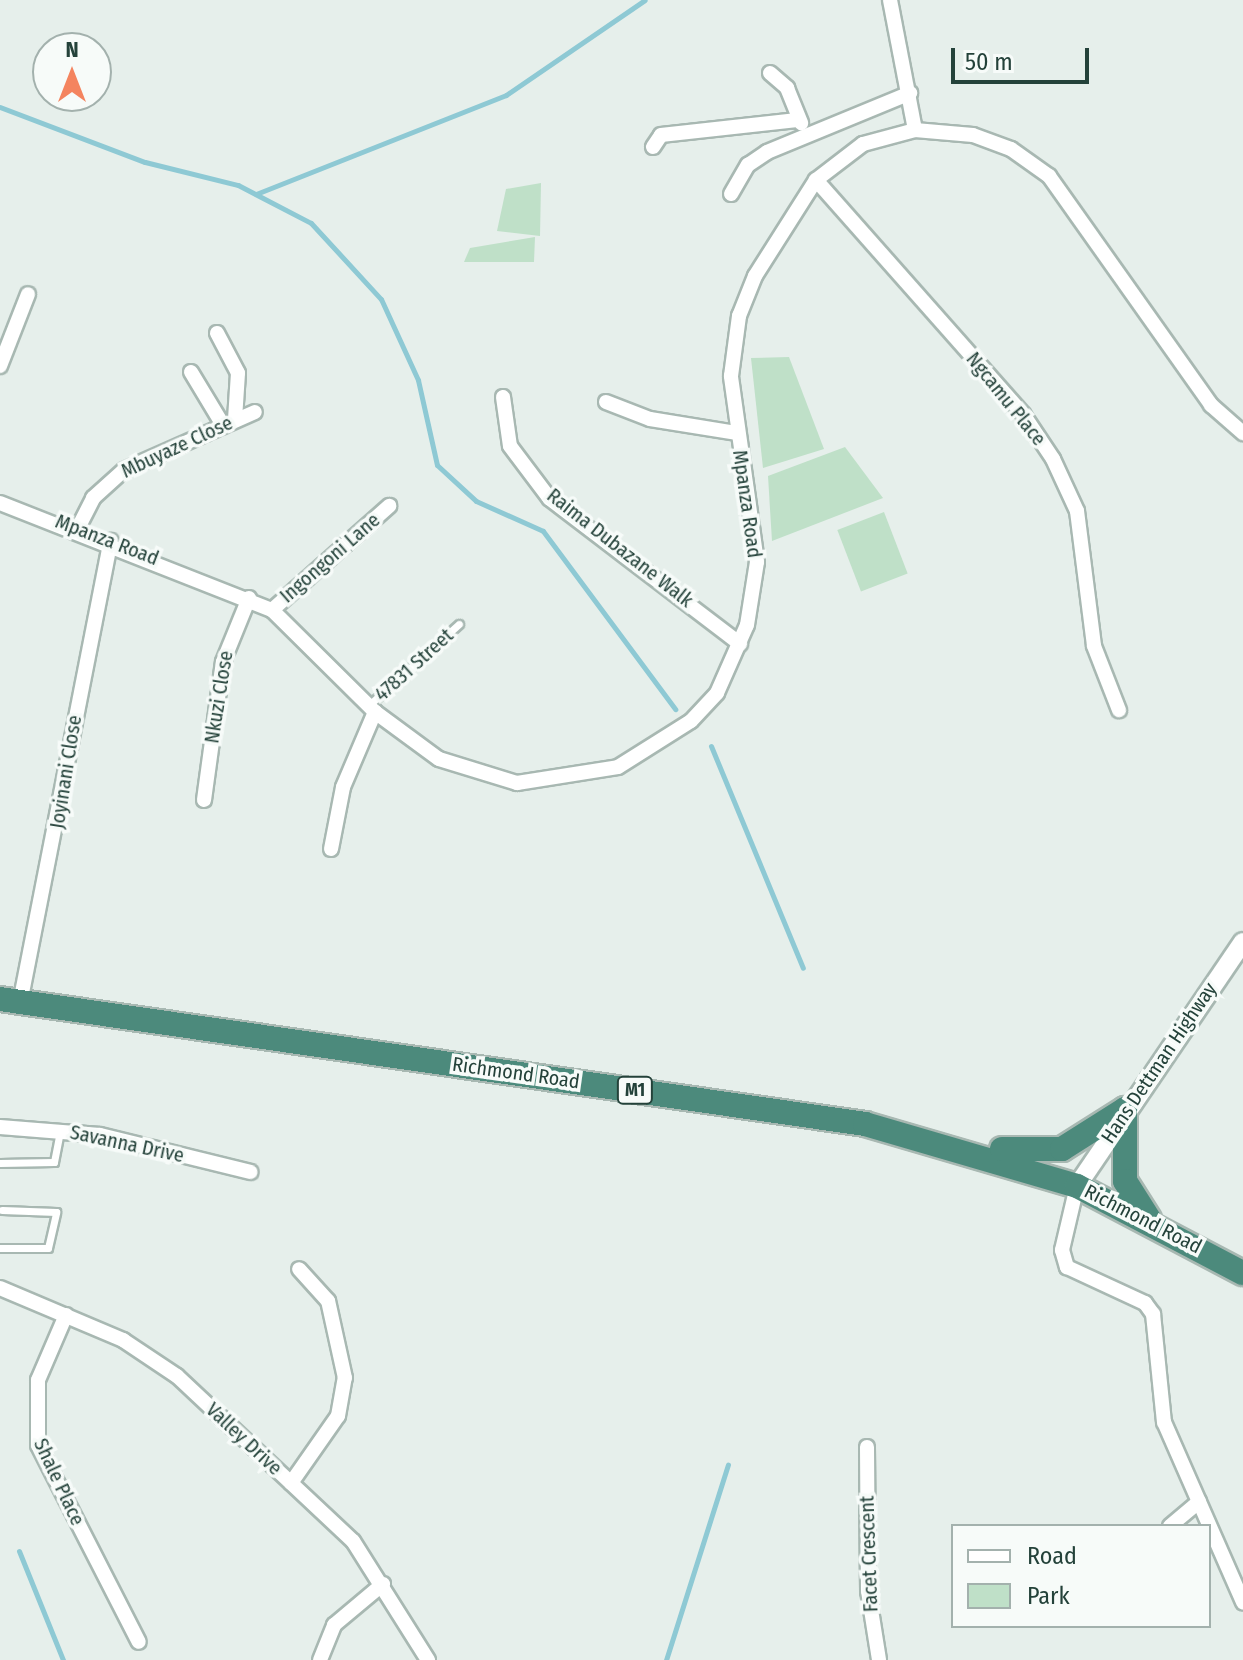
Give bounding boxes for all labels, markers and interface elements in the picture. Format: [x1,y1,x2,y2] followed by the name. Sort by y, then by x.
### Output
[32,32,112,112] north arrow
[955,32,1093,82] scale bar
[65,36,79,63] text: N
[965,48,1013,76] text: 50 m
[961,347,1051,451] street label: Ngcamu Place
[117,411,237,483] street label: Mbuyaze Close
[728,449,766,559] street label: Mpanza Road
[542,483,698,613] street label: Raima Dubazane Walk
[275,508,385,608] street label: Ingongoni Lane
[52,509,162,571] street label: Mpanza Road
[370,624,458,706] street label: 47831 Street
[200,649,238,745] street label: Nkuzi Close
[45,714,87,830] street label: Joyinani Close
[1096,978,1222,1148] street label: Hans Dettman Highway
[451,1052,581,1094] street label: Richmond Road
[615,1076,655,1104] road number: M1
[68,1120,186,1168] street label: Savanna Drive
[1080,1179,1206,1259] street label: Richmond Road
[201,1398,287,1480] street label: Valley Drive
[28,1435,90,1529] street label: Shale Place
[855,1495,883,1613] street label: Facet Crescent
[951,1524,1211,1628] legend
[1027,1542,1077,1570] text: Road
[1027,1582,1070,1610] text: Park

